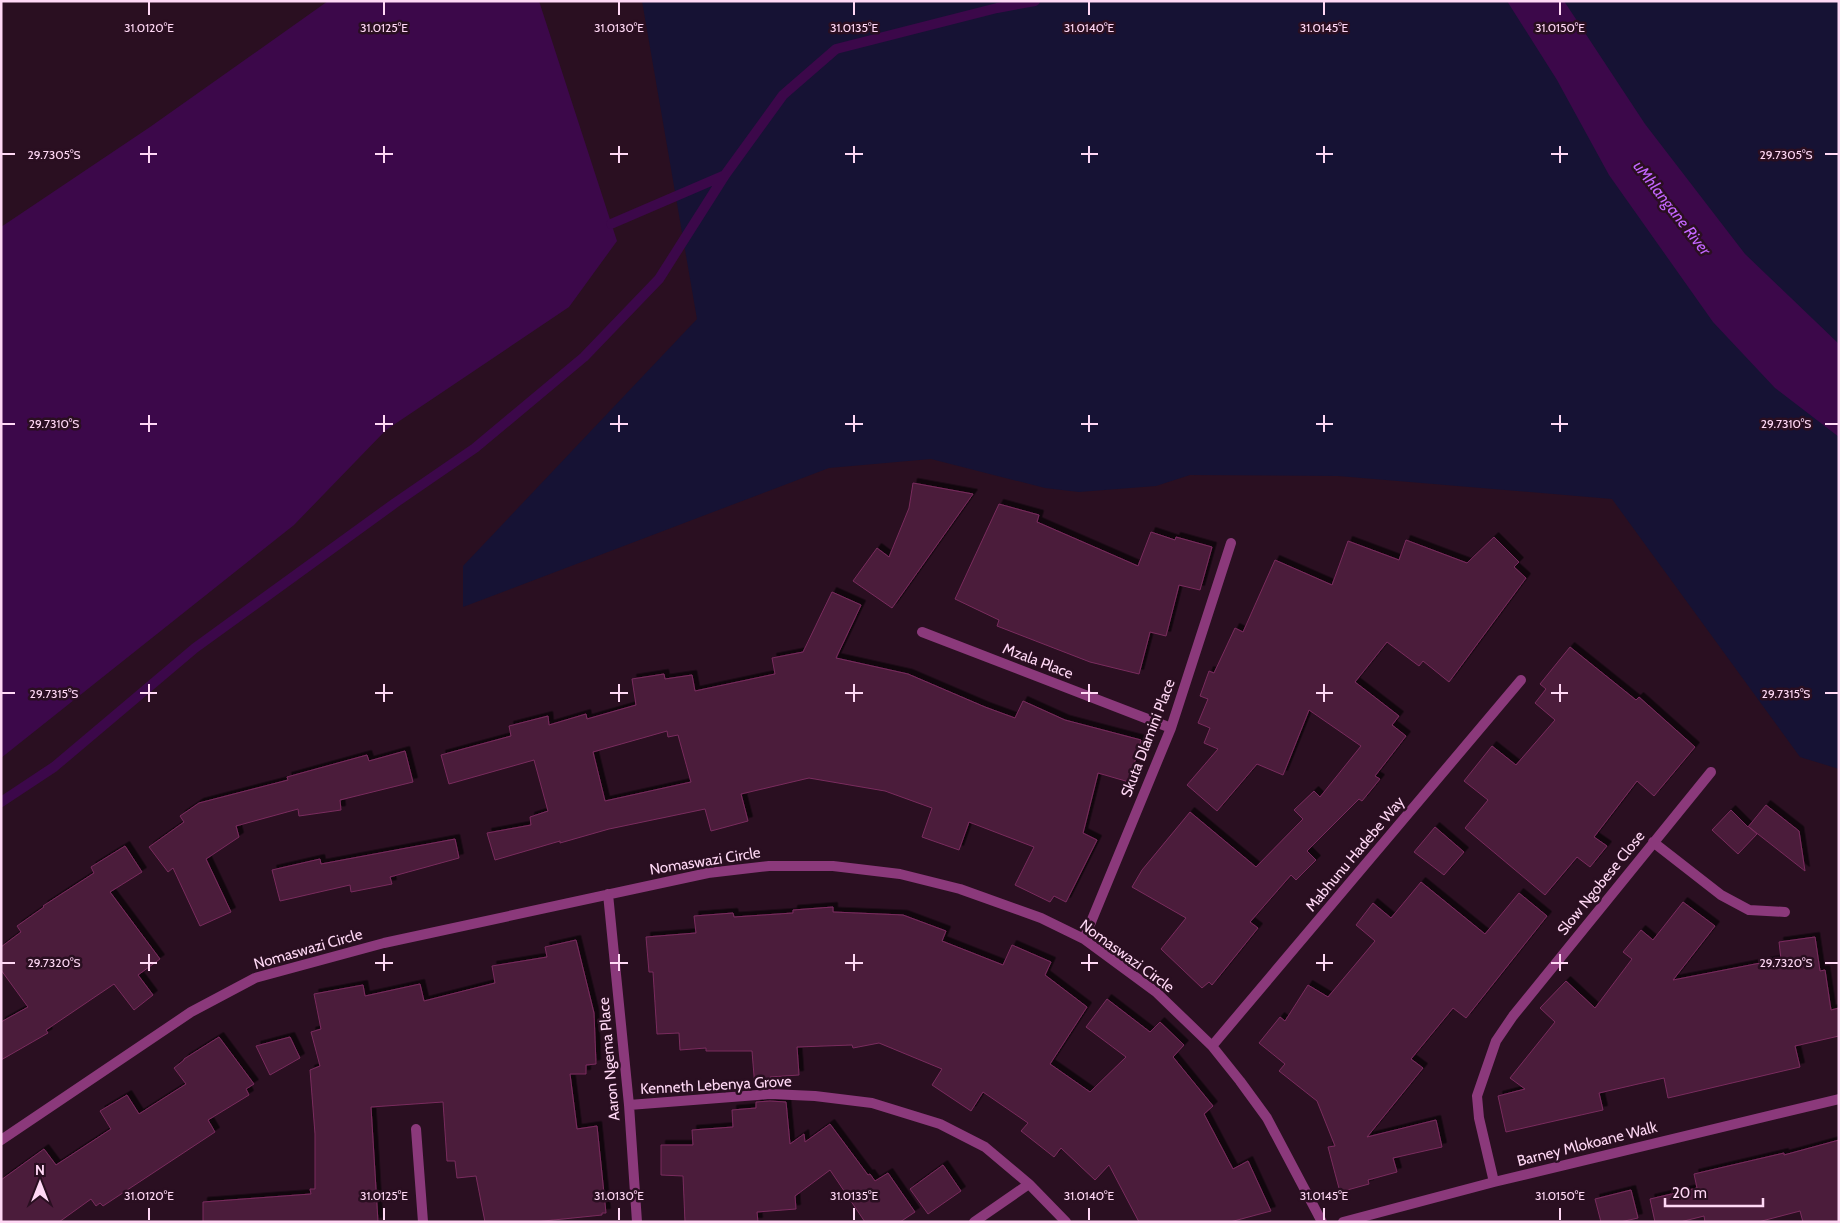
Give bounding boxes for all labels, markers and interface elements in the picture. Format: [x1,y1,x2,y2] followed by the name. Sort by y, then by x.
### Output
[124,20,174,35] text: 31.0120°E
[360,20,408,35] text: 31.0125°E
[594,20,644,35] text: 31.0130°E
[830,20,878,35] text: 31.0135°E
[1064,20,1115,35] text: 31.0140°E
[1300,20,1349,35] text: 31.0145°E
[1535,20,1585,35] text: 31.0150°E
[27,147,81,162] text: 29.7305°S
[1759,147,1813,162] text: 29.7305°S
[1629,157,1715,260] water label: uMhlangane River
[29,416,79,431] text: 29.7310°S
[1761,416,1811,431] text: 29.7310°S
[1000,639,1076,683] street label: Mzala Place
[1117,676,1179,800] street label: Skuta Dlamini Place
[30,686,78,701] text: 29.7315°S
[1762,686,1810,701] text: 29.7315°S
[1302,793,1409,915] street label: Mabhunu Hadebe Way
[1553,827,1649,939] street label: Slow Ngobese Close
[648,843,762,879] street label: Nomaswazi Circle
[1076,916,1178,996] street label: Nomaswazi Circle
[252,925,365,973] street label: Nomaswazi Circle
[27,955,81,970] text: 29.7320°S
[1759,955,1813,970] text: 29.7320°S
[595,996,623,1121] street label: Aaron Ngema Place
[640,1072,792,1098] street label: Kenneth Lebenya Grove
[1515,1118,1659,1170] street label: Barney Mlokoane Walk
[15,1158,65,1208] north arrow
[35,1161,45,1179] text: N
[1665,1176,1762,1208] scale bar
[1672,1184,1707,1202] text: 20 m
[124,1188,174,1203] text: 31.0120°E
[360,1188,408,1203] text: 31.0125°E
[594,1188,644,1203] text: 31.0130°E
[830,1188,878,1203] text: 31.0135°E
[1064,1188,1115,1203] text: 31.0140°E
[1300,1188,1349,1203] text: 31.0145°E
[1535,1188,1585,1203] text: 31.0150°E

